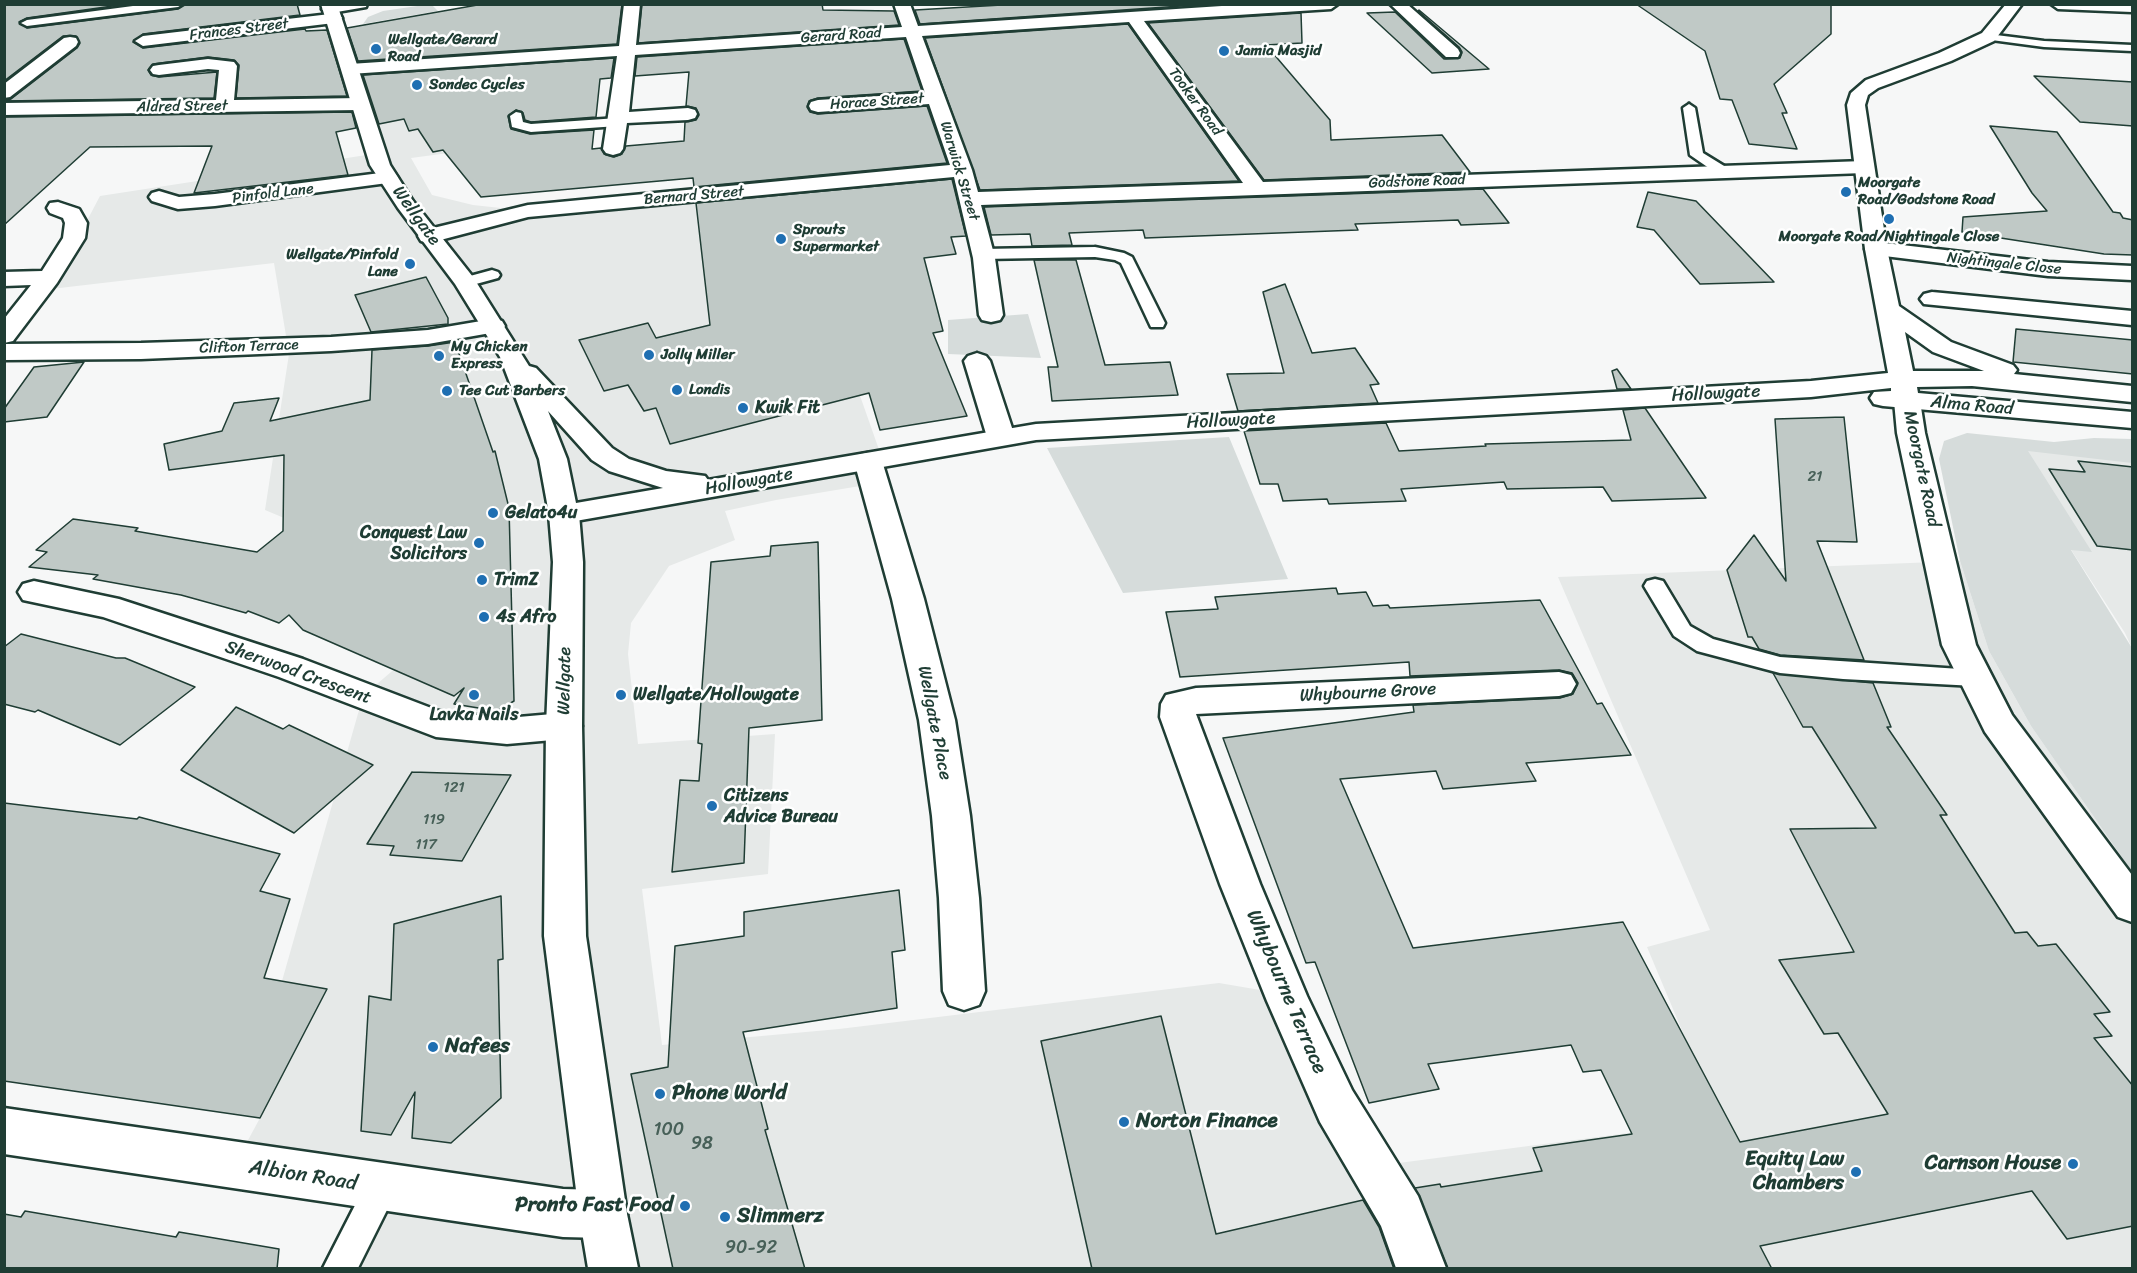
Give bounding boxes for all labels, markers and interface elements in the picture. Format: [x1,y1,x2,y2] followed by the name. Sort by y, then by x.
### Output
[189,15,289,45] street label: Frances Street
[800,24,882,48] street label: Gerard Road
[388,31,497,66] place label: Wellgate/Gerard Road
[369,42,383,56] marker: Wellgate/Gerard Road
[1236,42,1321,60] place label: Jamia Masjid
[1217,44,1231,58] marker: Jamia Masjid
[1164,64,1226,140] street label: Tooker Road
[429,76,525,94] place label: Sondec Cycles
[410,78,424,92] marker: Sondec Cycles
[829,90,925,114] street label: Horace Street
[136,97,228,117] street label: Aldred Street
[935,119,983,223] street label: Warwick Street
[1368,171,1466,193] street label: Godstone Road
[1858,174,1994,209] place label: Moorgate Road/Godstone Road
[231,180,315,208] street label: Pinfold Lane
[387,182,445,250] street label: Wellgate
[643,183,745,209] street label: Bernard Street
[1839,185,1853,199] marker: Moorgate Road/Godstone Road
[1882,212,1896,226] marker: Moorgate Road/Nightingale Close
[793,221,879,256] place label: Sprouts Supermarket
[1778,228,2000,246] place label: Moorgate Road/Nightingale Close
[774,232,788,246] marker: Sprouts Supermarket
[286,246,398,281] place label: Wellgate/Pinfold Lane
[1946,249,2062,279] street label: Nightingale Close
[403,257,417,271] marker: Wellgate/Pinfold Lane
[199,336,299,358] street label: Clifton Terrace
[451,338,528,373] place label: My Chicken Express
[661,346,735,364] place label: Jolly Miller
[642,348,656,362] marker: Jolly Miller
[432,349,446,363] marker: My Chicken Express
[689,381,730,399] place label: Londis
[1671,381,1761,407] street label: Hollowgate
[459,382,565,400] place label: Tee Cut Barbers
[670,383,684,397] marker: Londis
[440,384,454,398] marker: Tee Cut Barbers
[1930,392,2014,420] street label: Alma Road
[755,397,820,419] place label: Kwik Fit
[736,401,750,415] marker: Kwik Fit
[1186,408,1276,434] street label: Hollowgate
[1898,409,1944,529] street label: Moorgate Road
[703,464,795,500] street label: Hollowgate
[1807,468,1823,486] house number: 21
[505,502,577,524] place label: Gelato4u
[486,506,500,520] marker: Gelato4u
[360,522,467,564] place label: Conquest Law Solicitors
[472,536,486,550] marker: Conquest Law Solicitors
[494,569,539,591] place label: TrimZ
[475,573,489,587] marker: TrimZ
[496,606,557,628] place label: 4s Afro
[477,610,491,624] marker: 4s Afro
[222,637,374,709] street label: Sherwood Crescent
[554,647,576,715] street label: Wellgate
[912,664,956,782] street label: Wellgate Place
[1299,679,1437,707] street label: Whybourne Grove
[633,684,799,706] place label: Wellgate/Hollowgate
[467,688,481,702] marker: Lavka Nails
[614,688,628,702] marker: Wellgate/Hollowgate
[430,704,518,726] place label: Lavka Nails
[443,779,465,797] house number: 121
[724,785,838,828] place label: Citizens Advice Bureau
[705,799,719,813] marker: Citizens Advice Bureau
[423,811,445,829] house number: 119
[415,836,437,854] house number: 117
[1240,906,1332,1078] street label: Whybourne Terrace
[445,1034,510,1060] place label: Nafees
[426,1040,440,1054] marker: Nafees
[672,1081,787,1107] place label: Phone World
[653,1087,667,1101] marker: Phone World
[1136,1109,1278,1135] place label: Norton Finance
[1117,1115,1131,1129] marker: Norton Finance
[654,1119,684,1141] house number: 100
[691,1133,713,1155] house number: 98
[1745,1147,1844,1197] place label: Equity Law Chambers
[1925,1151,2061,1177] place label: Carnson House
[247,1155,359,1197] street label: Albion Road
[2066,1157,2080,1171] marker: Carnson House
[1849,1165,1863,1179] marker: Equity Law Chambers
[515,1193,673,1219] place label: Pronto Fast Food
[678,1199,692,1213] marker: Pronto Fast Food
[737,1204,824,1230] place label: Slimmerz
[718,1210,732,1224] marker: Slimmerz
[725,1237,777,1259] house number: 90-92

